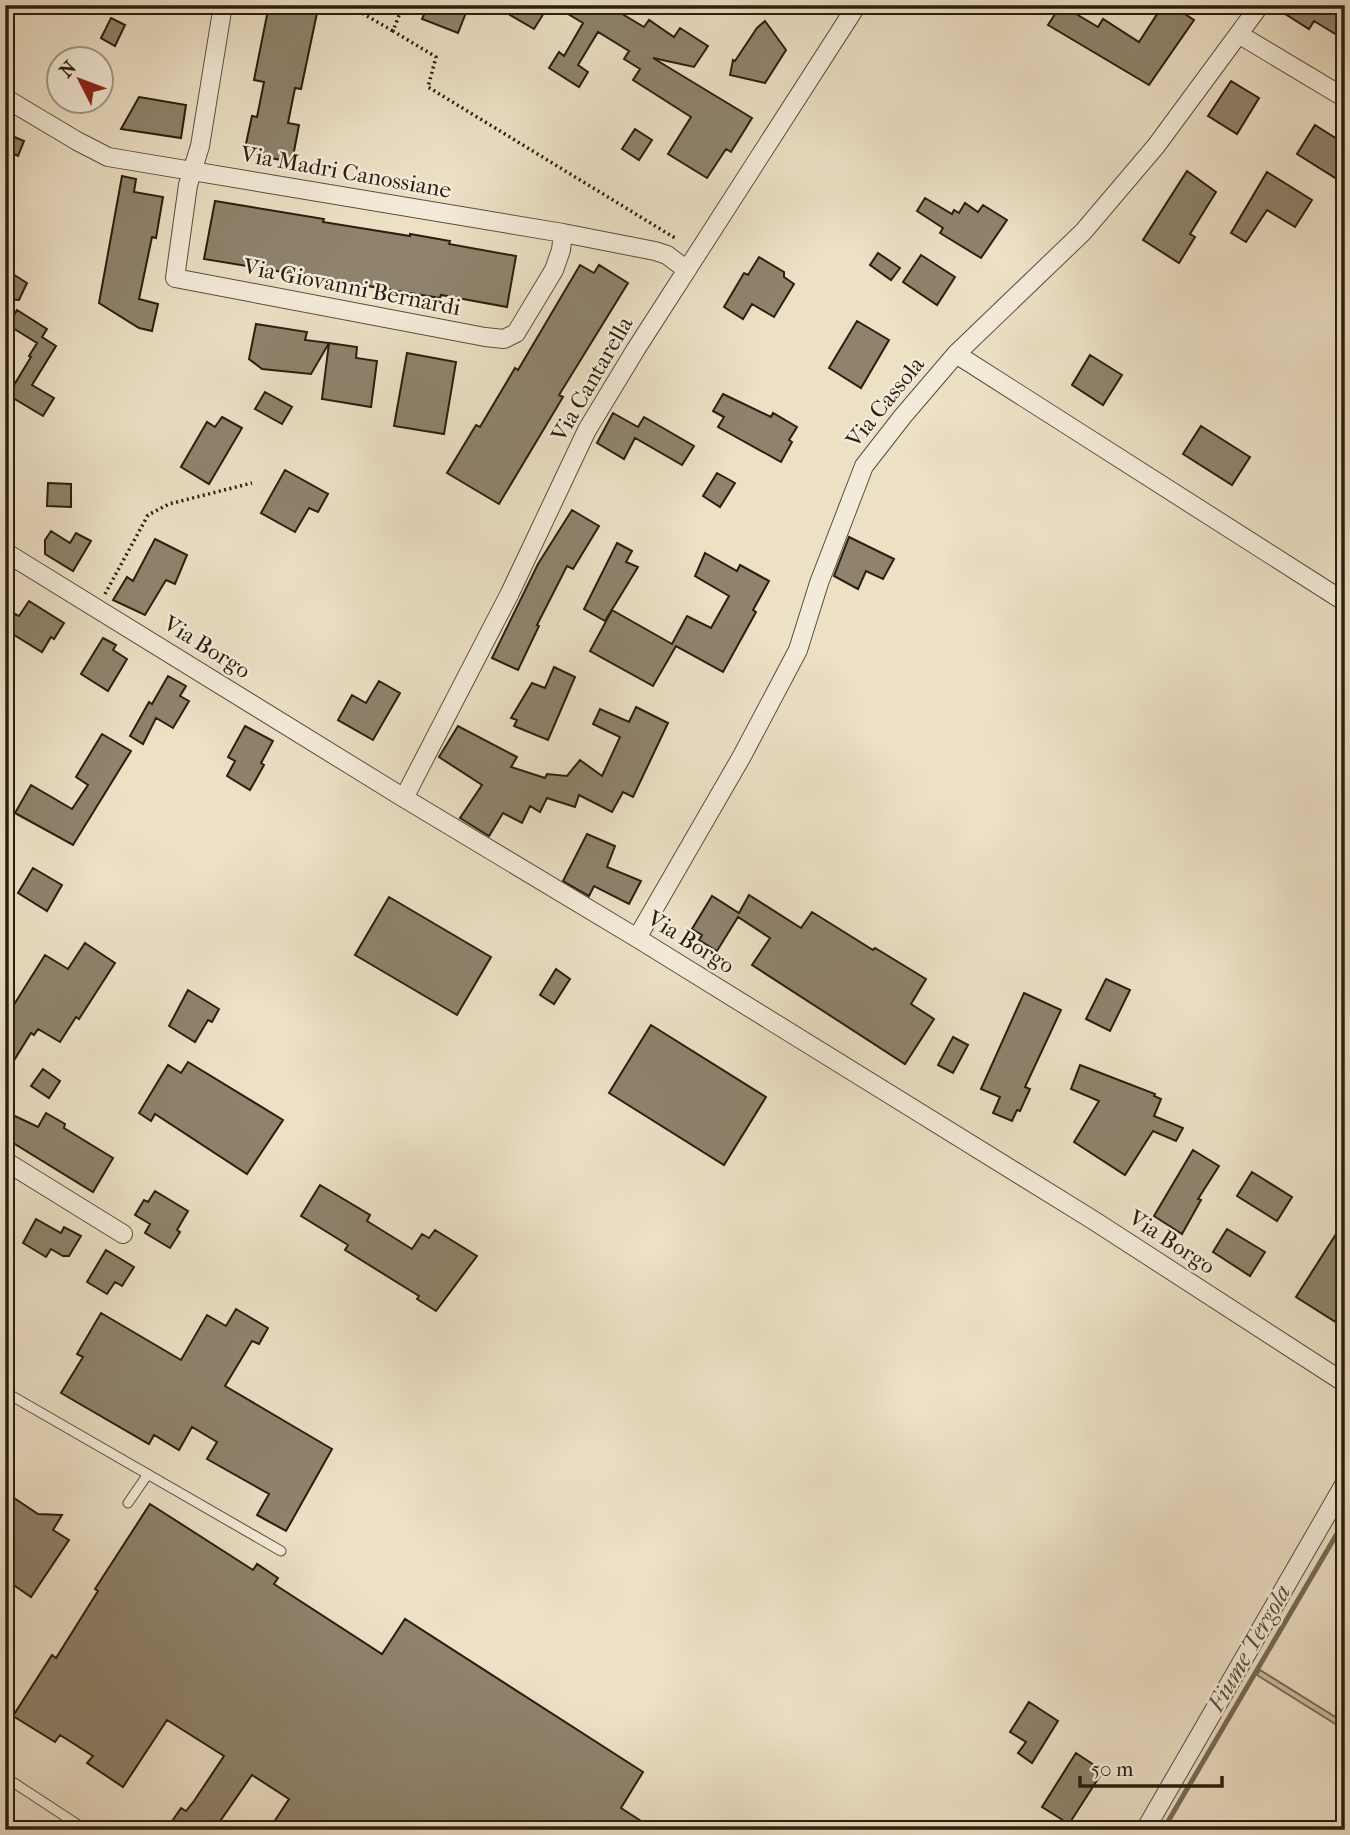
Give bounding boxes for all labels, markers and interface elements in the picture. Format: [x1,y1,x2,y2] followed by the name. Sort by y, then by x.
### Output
[46,46,116,116] north arrow
[55,56,81,82] text: N
[238,140,453,204] street label: Via Madri Canossiane
[240,253,463,321] street label: Via Giovanni Bernardi
[545,311,639,447] street label: Via Cantarella
[840,351,930,454] street label: Via Cassola
[158,609,255,684] street label: Via Borgo
[642,904,739,979] street label: Via Borgo
[1123,1204,1220,1280] street label: Via Borgo
[1201,1580,1296,1717] water label: Fiume Tergola
[1080,1744,1222,1788] scale bar
[1091,1757,1134,1781] text: 50 m

